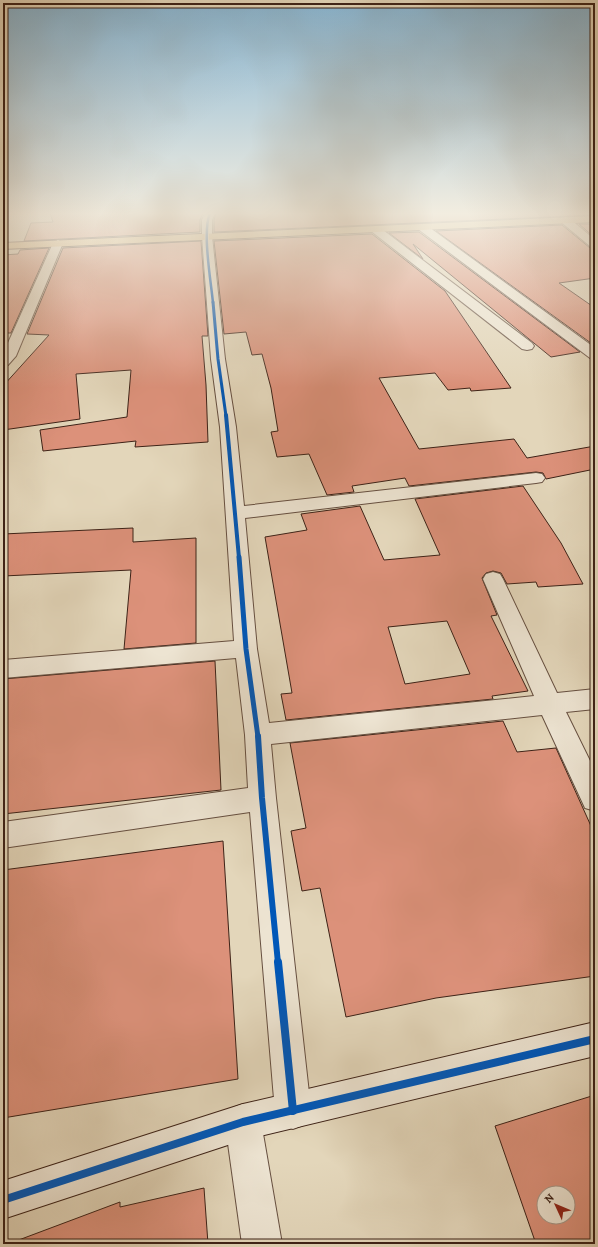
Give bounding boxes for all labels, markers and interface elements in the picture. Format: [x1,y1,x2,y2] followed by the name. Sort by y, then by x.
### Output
[536,1185,576,1225] north arrow
[541,1190,557,1206] text: N

